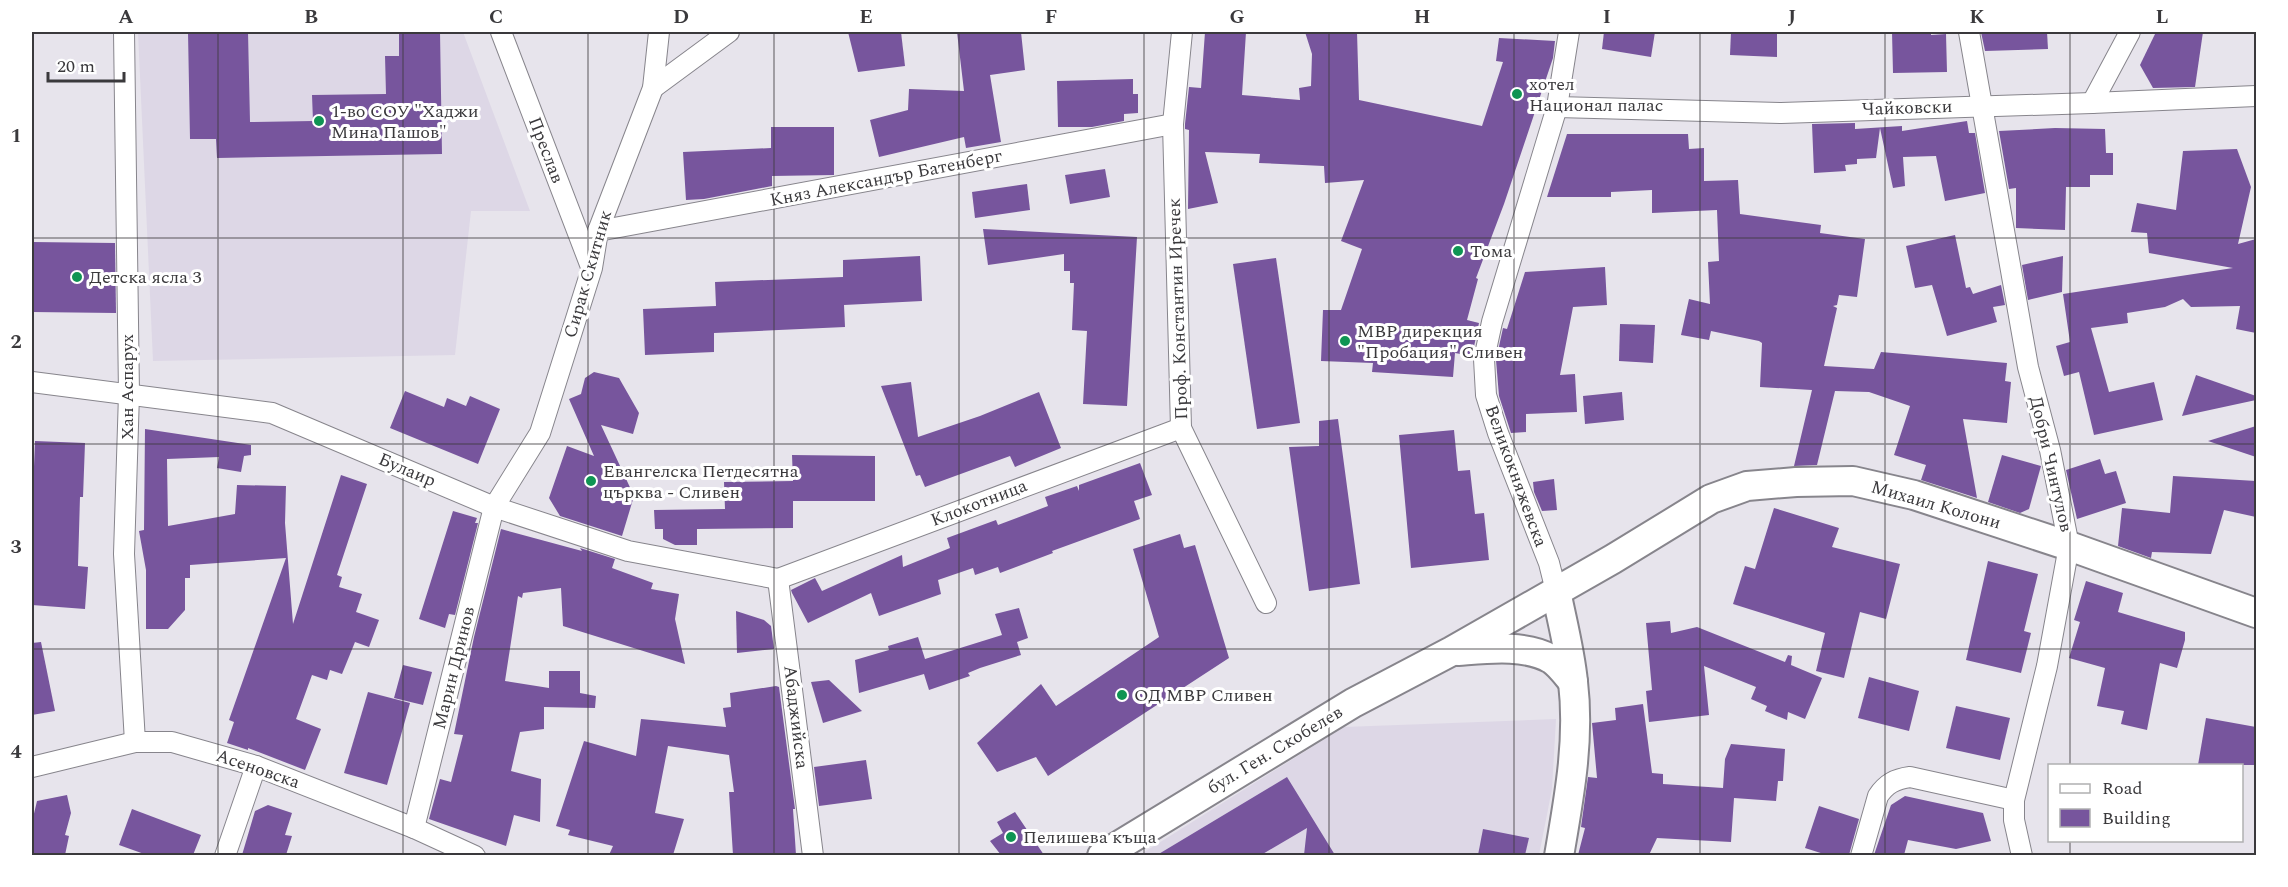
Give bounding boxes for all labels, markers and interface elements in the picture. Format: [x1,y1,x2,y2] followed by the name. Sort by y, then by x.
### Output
[118,2,134,32] text: A
[304,2,318,32] text: B
[489,2,503,32] text: C
[673,2,689,32] text: D
[859,2,873,32] text: E
[1045,2,1057,32] text: F
[1229,2,1245,32] text: G
[1414,2,1430,32] text: H
[1603,2,1611,32] text: I
[1788,2,1796,32] text: J
[1969,2,1985,32] text: K
[2156,2,2168,32] text: L
[48,45,124,83] scale bar
[57,53,95,80] text: 20 m
[1529,71,1663,119] place label: хотел Национал палас
[1510,87,1524,101] marker: хотел Национал палас
[1861,93,1953,123] street label: Чайковски
[331,98,479,146] place label: 1-во СОУ "Хаджи Мина Пашов"
[521,113,571,187] street label: Преслав
[312,114,326,128] marker: 1-во СОУ "Хаджи Мина Пашов"
[10,121,22,151] text: 1
[767,142,1005,214] street label: Княз Александър Батенберг
[1161,198,1195,420] street label: Проф. Константин Иречек
[557,207,619,341] street label: Сирак Скитник
[1470,238,1512,265] place label: Тома
[1451,244,1465,258] marker: Тома
[89,264,201,291] place label: Детска ясла 3
[70,270,84,284] marker: Детска ясла 3
[1357,318,1523,366] place label: МВР дирекция "Пробация" Сливен
[10,327,22,357] text: 2
[114,334,141,440] street label: Хан Аспарух
[1338,334,1352,348] marker: МВР дирекция "Пробация" Сливен
[2022,393,2080,535] street label: Добри Чинтулов
[1478,401,1554,551] street label: Великокняжевска
[374,446,440,494] street label: Булаир
[603,458,799,506] place label: Евангелска Петдесятна църква - Сливен
[927,472,1031,534] street label: Клокотница
[584,474,598,488] marker: Евангелска Петдесятна църква - Сливен
[1868,474,2004,536] street label: Михаил Колони
[10,532,22,562] text: 3
[426,604,482,732] street label: Марин Дринов
[776,664,816,771] street label: Абаджийска
[1134,682,1273,709] place label: ОД МВР Сливен
[1115,688,1129,702] marker: ОД МВР Сливен
[1202,699,1348,801] street label: бул. Ген. Скобелев
[10,737,22,767] text: 4
[212,742,304,796] street label: Асеновска
[2048,764,2243,842] legend
[2102,775,2143,802] text: Road
[2102,805,2171,832] text: Building
[1023,824,1157,851] place label: Пелишева къща
[1004,830,1018,844] marker: Пелишева къща

